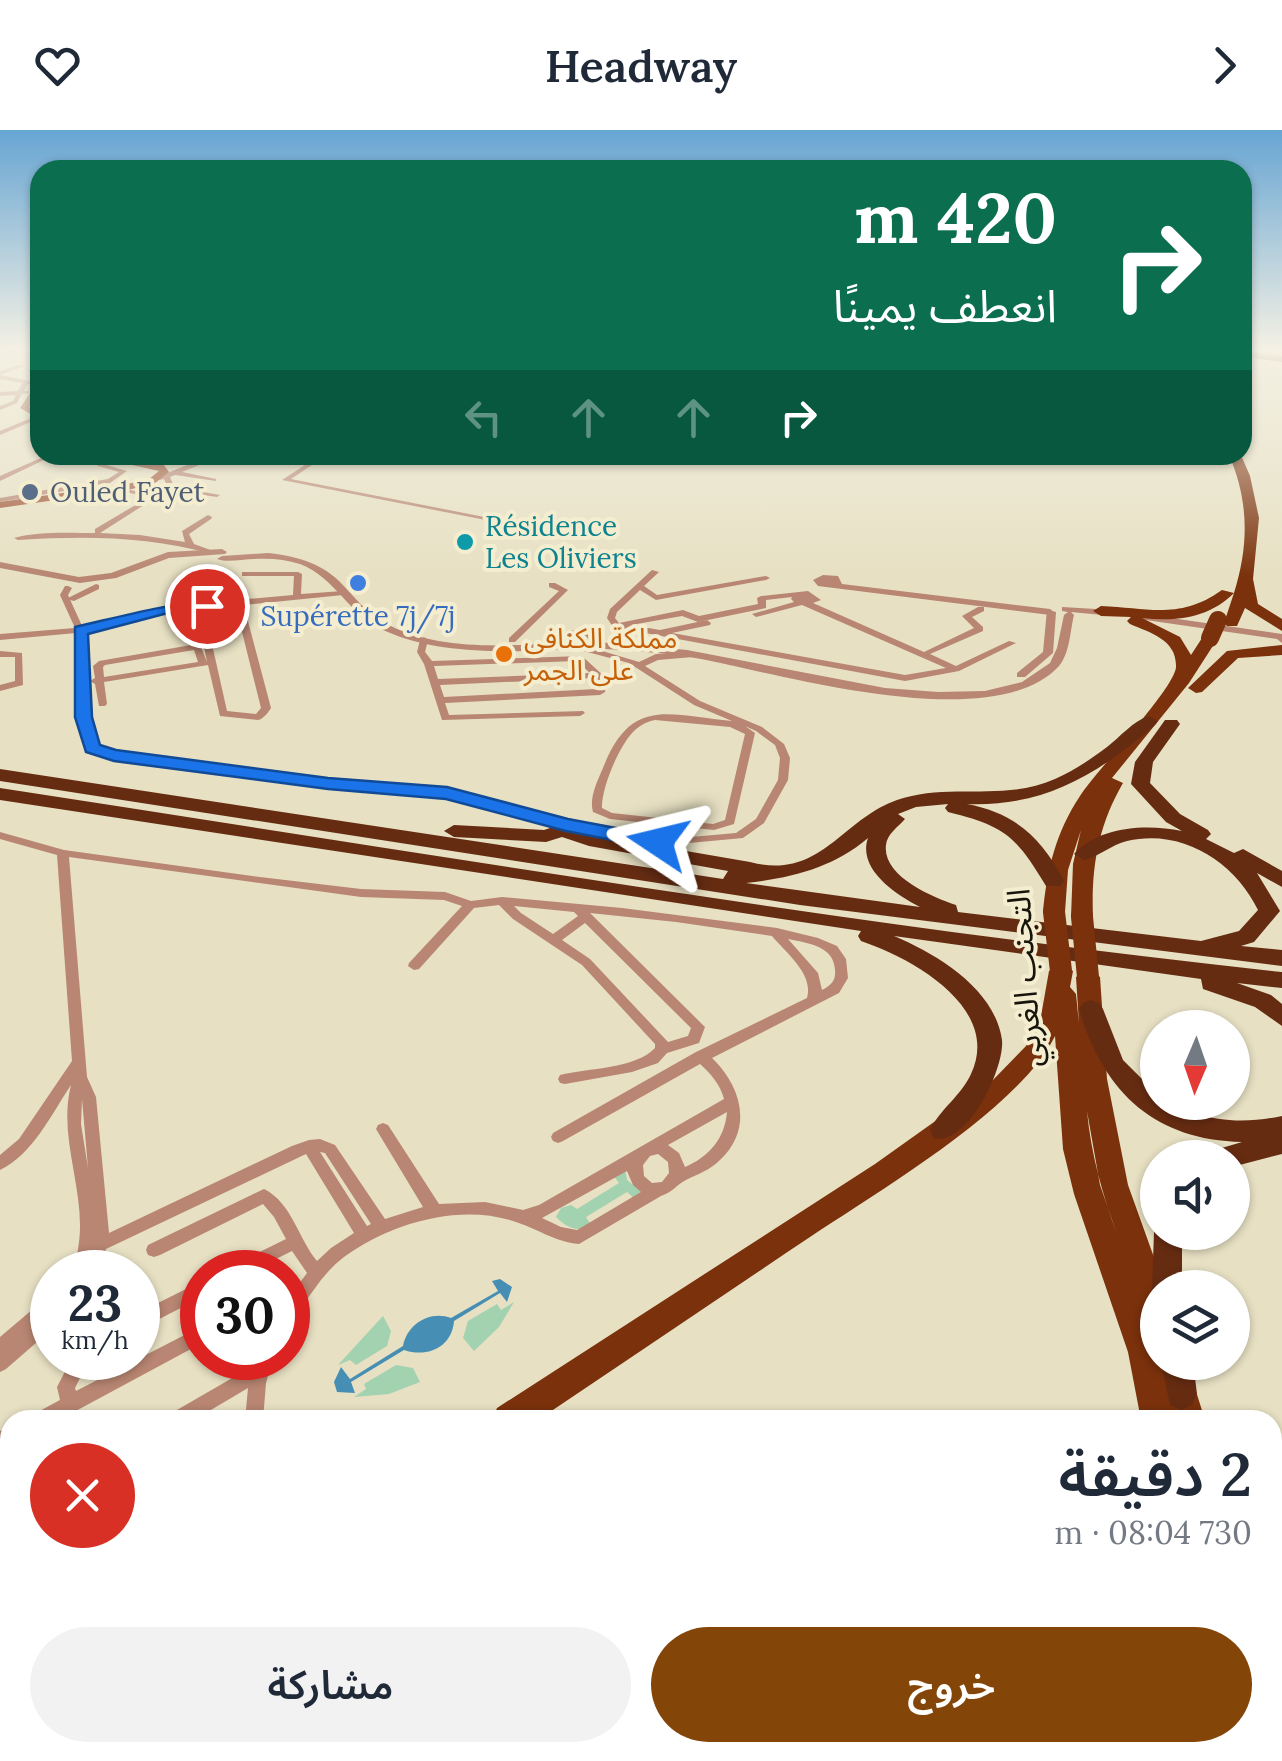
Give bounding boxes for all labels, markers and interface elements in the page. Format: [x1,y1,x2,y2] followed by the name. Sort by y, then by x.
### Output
[545,37,737,94] text: Headway
[30,38,85,93] icon: heart
[1197,38,1252,93] icon: forward
[854,173,1057,262] text: 420 m
[1092,200,1222,330] icon: right
[833,277,1057,334] text: انعطف يمينًا
[456,390,511,445] icon: left
[561,390,616,445] icon: ahead
[666,390,721,445] icon: ahead
[771,390,826,445] icon: right
[50,474,205,510] place label: Ouled Fayet
[19,481,41,503] marker: Ouled Fayet
[485,508,637,576] place label: Résidence Les Oliviers
[454,531,476,553] marker: Résidence Les Oliviers
[165,564,250,649] pin
[347,572,369,594] marker: Supérette 7j/7j
[180,579,235,634] icon: arrive
[261,598,455,634] place label: Supérette 7j/7j
[523,620,678,688] place label: مملكة الكنافى على الجمر
[493,643,515,665] marker: مملكة الكنافى على الجمر
[606,790,710,894] position arrow
[997,887,1055,1069] street label: التجنب الغربي
[1140,1010,1250,1120] north arrow
[1140,1010,1250,1380] map controls
[1140,1140,1250,1250] button: sound
[180,1250,310,1380] speed limit sign: 30
[1140,1270,1250,1380] button: layers
[68,1271,122,1335] text: 23
[61,1324,129,1356] text: km/h
[1059,1436,1252,1512] text: 2 دقيقة
[30,1443,135,1548] button: close
[1055,1512,1252,1553] text: 730 m · 08:04
[30,1627,631,1742] button: مشاركة
[651,1627,1252,1742] button: خروج

